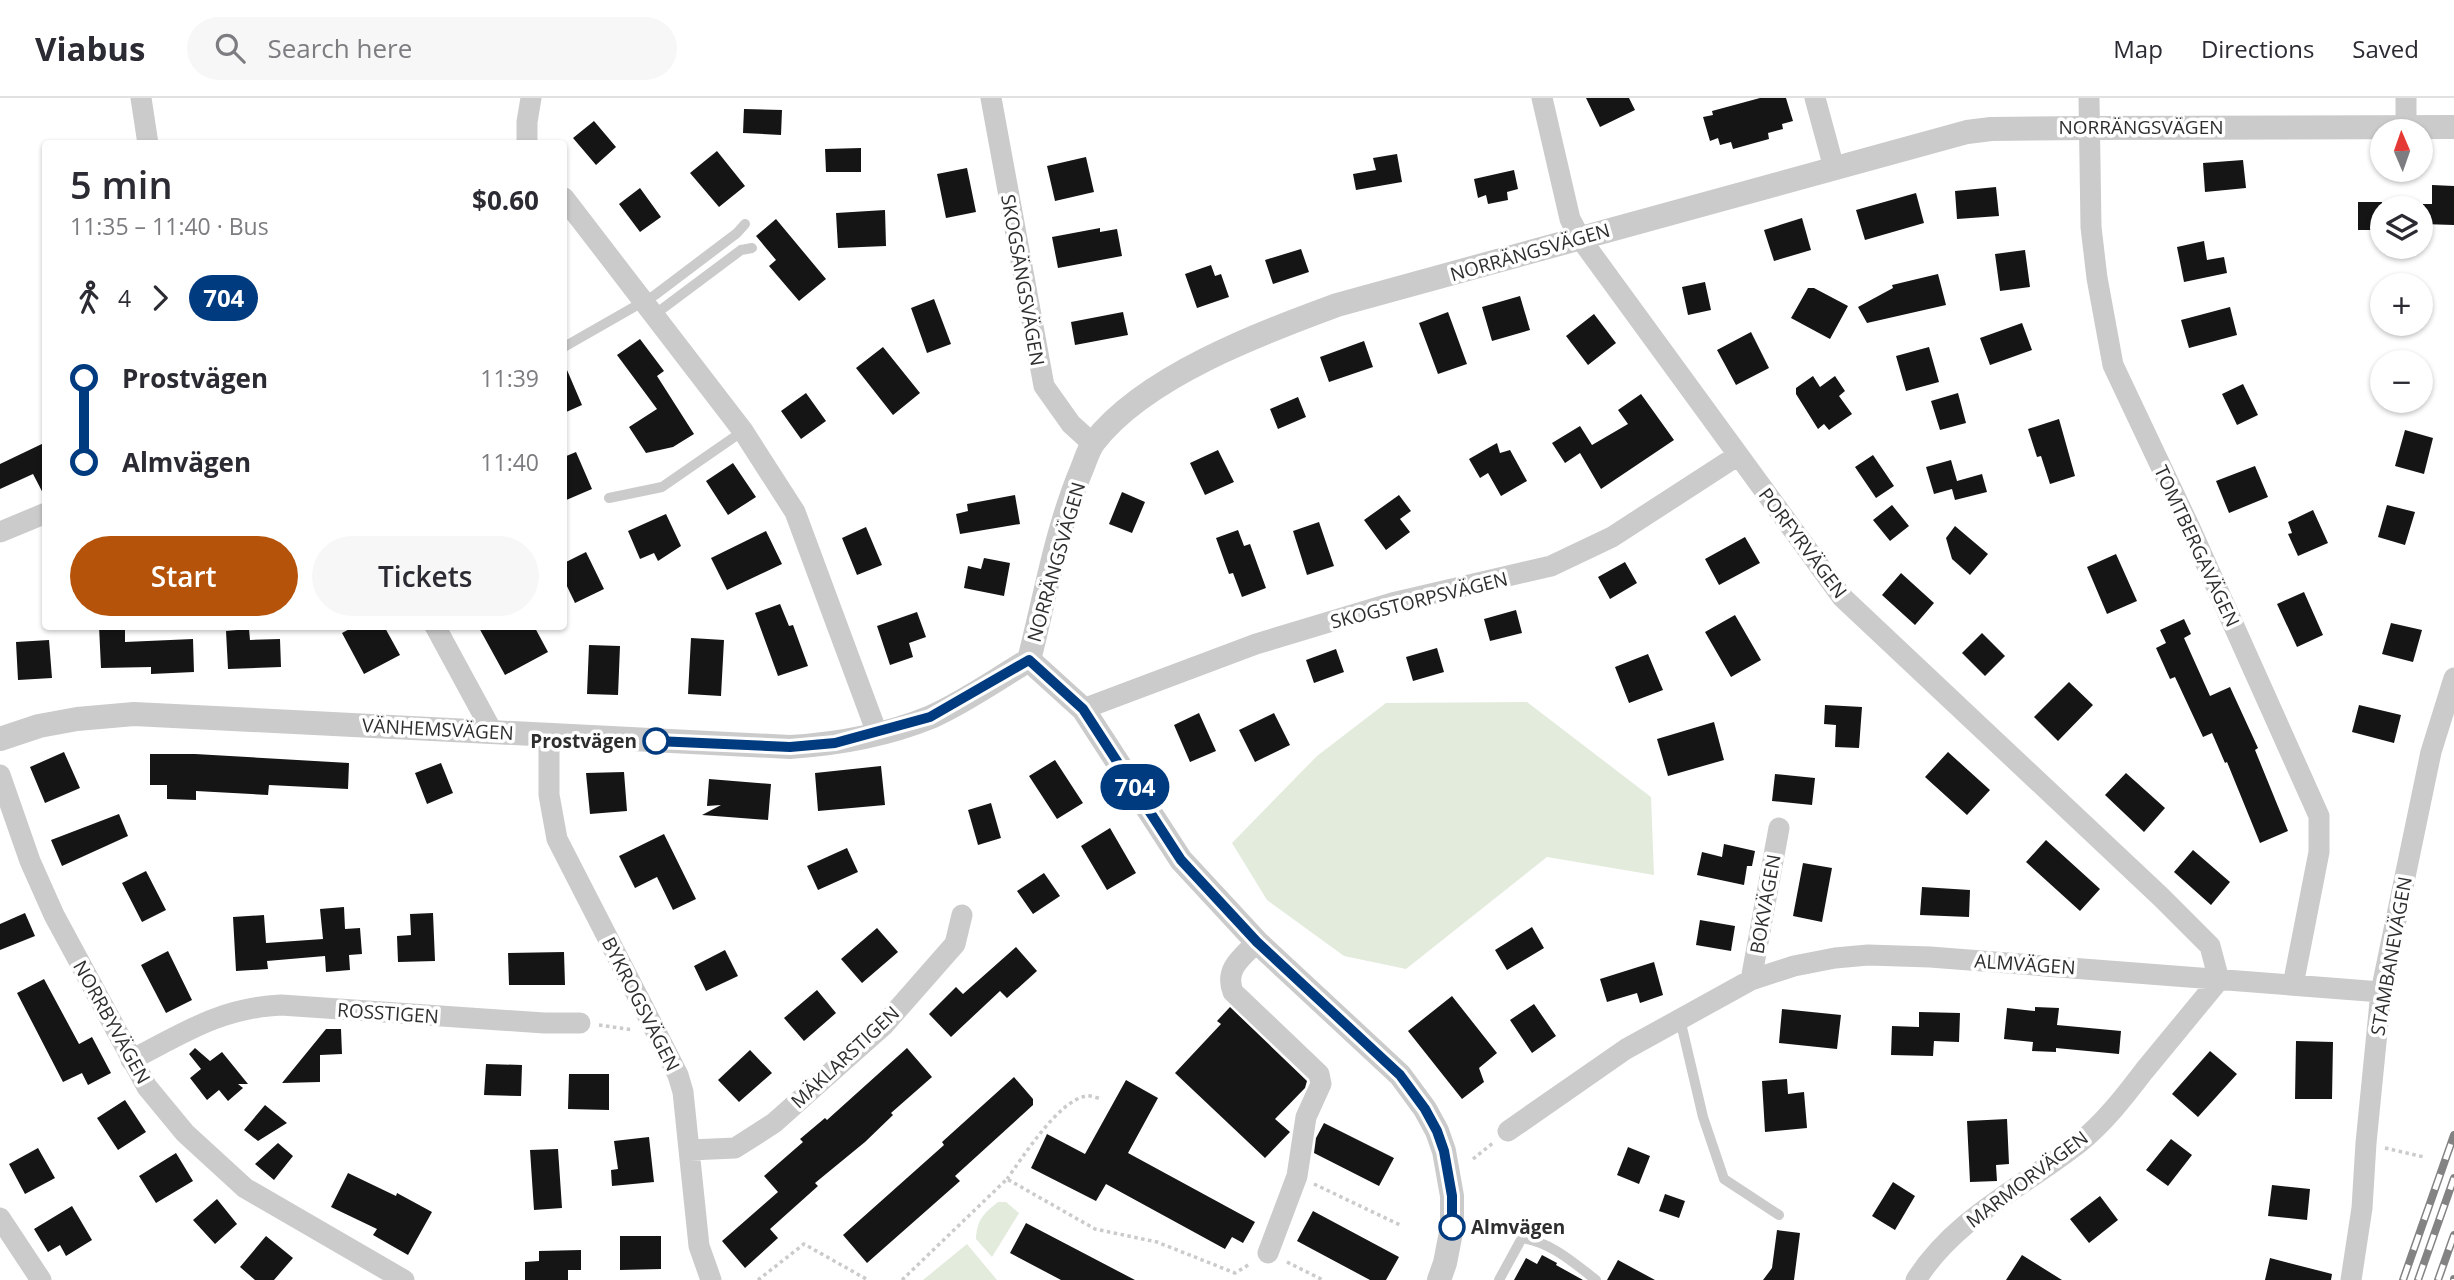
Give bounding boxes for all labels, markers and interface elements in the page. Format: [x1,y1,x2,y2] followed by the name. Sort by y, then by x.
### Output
[187,17,677,80] search box
[35,26,145,71] text: Viabus
[211,29,249,67] icon: search
[267,30,412,66] text: Search here
[2113,32,2163,65] text: Map
[2201,32,2314,65] text: Directions
[2352,32,2419,65] text: Saved
[2058,114,2224,140] street label: NORRÄNGSVÄGEN
[2370,119,2432,182] north arrow
[2370,119,2433,413] map controls
[70,158,173,210] text: 5 min
[472,182,539,218] text: $0.60
[995,192,1051,368] street label: SKOGSÄNGSVÄGEN
[2370,196,2433,259] button: layers
[70,210,269,242] text: 11:35 – 11:40 · Bus
[1447,217,1613,287] street label: NORRÄNGSVÄGEN
[2370,273,2433,336] button: +
[70,279,108,317] icon: walk
[141,279,179,317] icon: forward
[203,281,244,314] text: 704
[118,282,131,314] text: 4
[2370,350,2433,413] button: −
[122,360,268,396] text: Prostvägen
[480,362,539,394] text: 11:39
[122,444,251,480] text: Almvägen
[480,446,539,478] text: 11:40
[2148,461,2246,631] street label: TOMTBERGAVÄGEN
[1021,479,1091,645] street label: NORRÄNGSVÄGEN
[1753,482,1853,604] street label: PORFYRVÄGEN
[70,536,298,616] button: Start
[312,536,539,616] button: Tickets
[1328,565,1510,635] street label: SKOGSTORPSVÄGEN
[362,712,514,746] street label: VÄNHEMSVÄGEN
[530,728,637,754] place label: Prostvägen
[643,728,669,754] marker: Prostvägen
[1095,764,1175,810] line badge: 704
[1114,770,1156,803] text: 704
[1743,852,1787,956] street label: BOKVÄGEN
[2364,874,2418,1038] street label: STAMBANEVÄGEN
[596,932,686,1076] street label: BYKROGSVÄGEN
[1974,948,2076,980] street label: ALMVÄGEN
[67,956,157,1088] street label: NORRBYVÄGEN
[336,996,440,1030] street label: ROSSTIGEN
[785,1000,905,1114] street label: MÄKLARSTIGEN
[1961,1125,2093,1233] street label: MARMORVÄGEN
[1439,1214,1465,1240] marker: Almvägen
[1471,1214,1565,1240] place label: Almvägen

